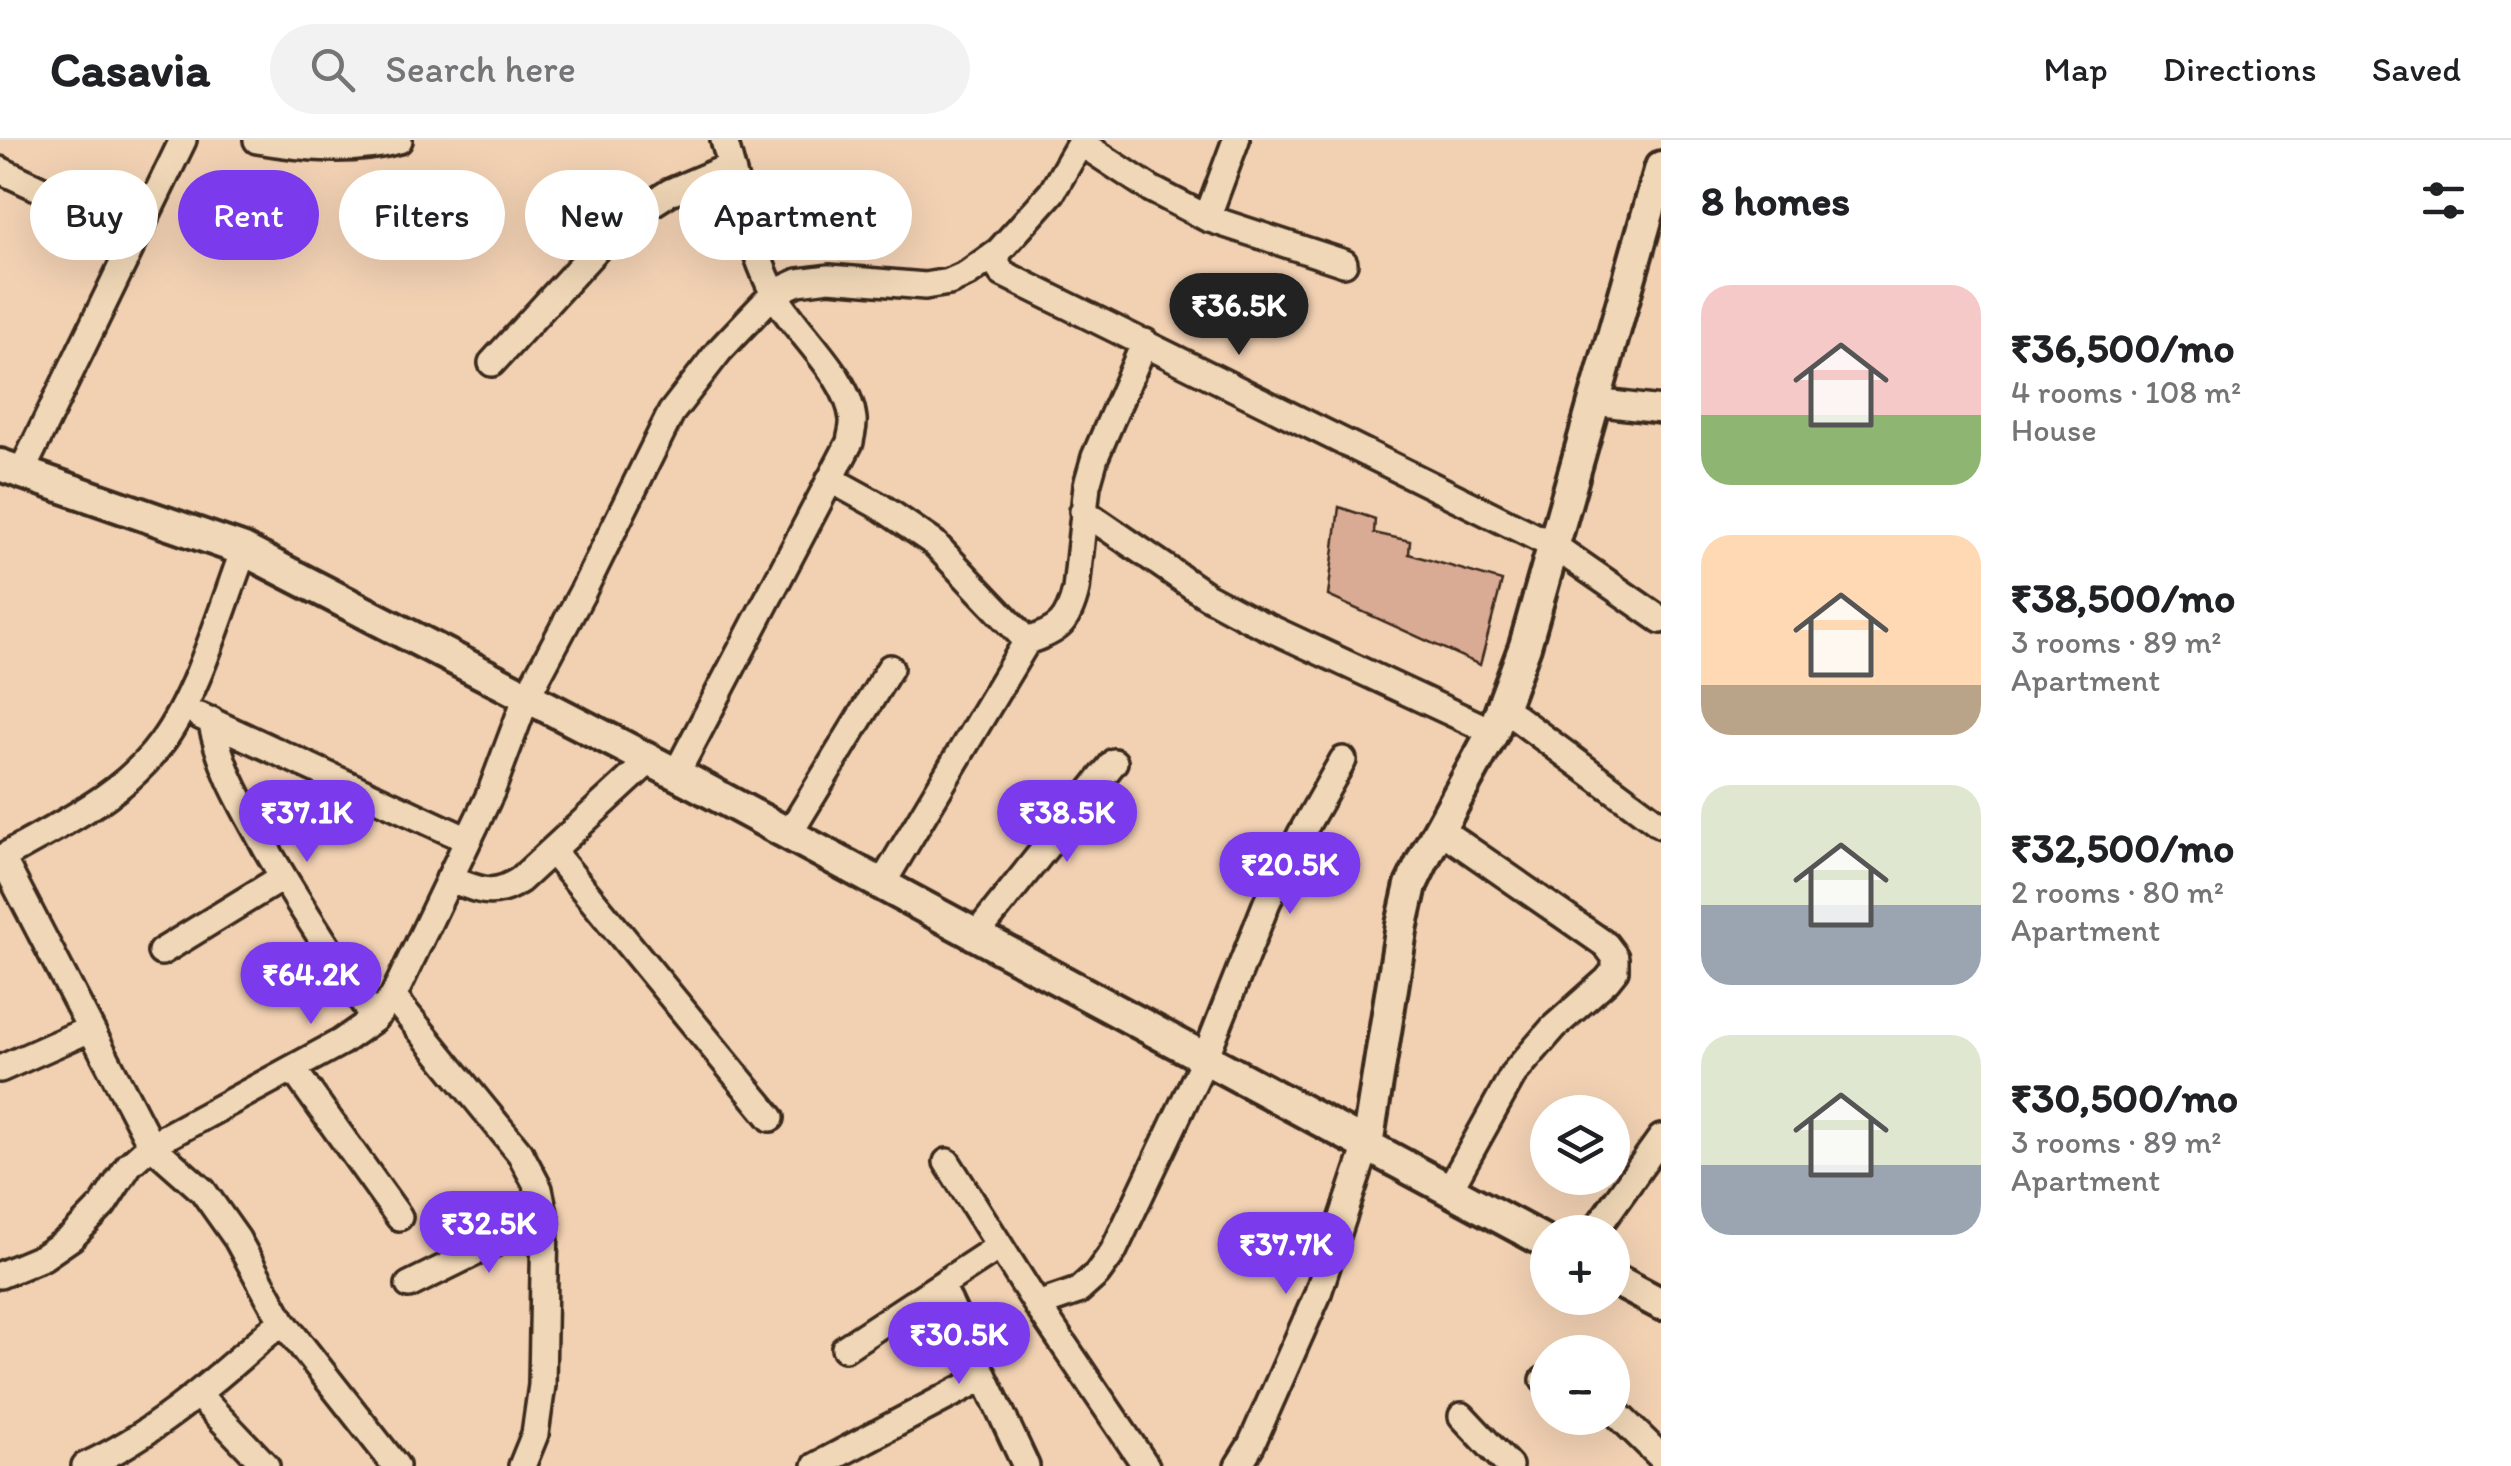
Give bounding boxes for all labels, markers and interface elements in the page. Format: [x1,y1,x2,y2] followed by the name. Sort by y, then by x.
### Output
[270,24,970,114] search box
[50,40,210,98] text: Casavia
[305,42,360,97] icon: search
[385,46,576,92] text: Search here
[2044,48,2108,90] text: Map
[2163,48,2317,90] text: Directions
[2372,48,2461,90] text: Saved
[30,170,158,260] chip: Buy
[178,170,319,260] chip: Rent
[339,170,505,260] chip: Filters
[525,170,659,260] chip: New
[679,170,912,260] chip: Apartment
[2416,173,2471,228] icon: filters
[1701,175,1850,226] text: 8 homes
[1158,273,1320,358] pin: ₹36.5K
[1191,286,1287,324] text: ₹36.5K
[2011,322,2235,373] text: ₹36,500/mo
[1781,325,1901,445] icon: home
[2011,373,2241,411] text: 4 rooms · 108 m²
[2011,411,2097,449] text: House
[2011,572,2235,623] text: ₹38,500/mo
[1781,575,1901,695] icon: home
[2011,623,2222,661] text: 3 rooms · 89 m²
[2011,661,2160,699] text: Apartment
[226,780,388,865] pin: ₹37.1K
[986,780,1148,865] pin: ₹38.5K
[261,793,353,831] text: ₹37.1K
[1019,793,1115,831] text: ₹38.5K
[2011,822,2235,873] text: ₹32,500/mo
[1781,825,1901,945] icon: home
[1209,832,1371,917] pin: ₹20.5K
[1241,845,1339,883] text: ₹20.5K
[2011,873,2224,911] text: 2 rooms · 80 m²
[2011,911,2160,949] text: Apartment
[230,942,392,1027] pin: ₹64.2K
[263,955,359,993] text: ₹64.2K
[2011,1072,2238,1123] text: ₹30,500/mo
[1781,1075,1901,1195] icon: home
[1530,1095,1630,1435] map controls
[1530,1095,1630,1195] button: layers
[2011,1123,2222,1161] text: 3 rooms · 89 m²
[2011,1161,2160,1199] text: Apartment
[408,1191,570,1276] pin: ₹32.5K
[441,1204,537,1242] text: ₹32.5K
[1205,1212,1367,1297] pin: ₹37.7K
[1530,1215,1630,1315] button: +
[1239,1225,1333,1263] text: ₹37.7K
[878,1302,1040,1387] pin: ₹30.5K
[910,1315,1008,1353] text: ₹30.5K
[1530,1335,1630,1435] button: −

